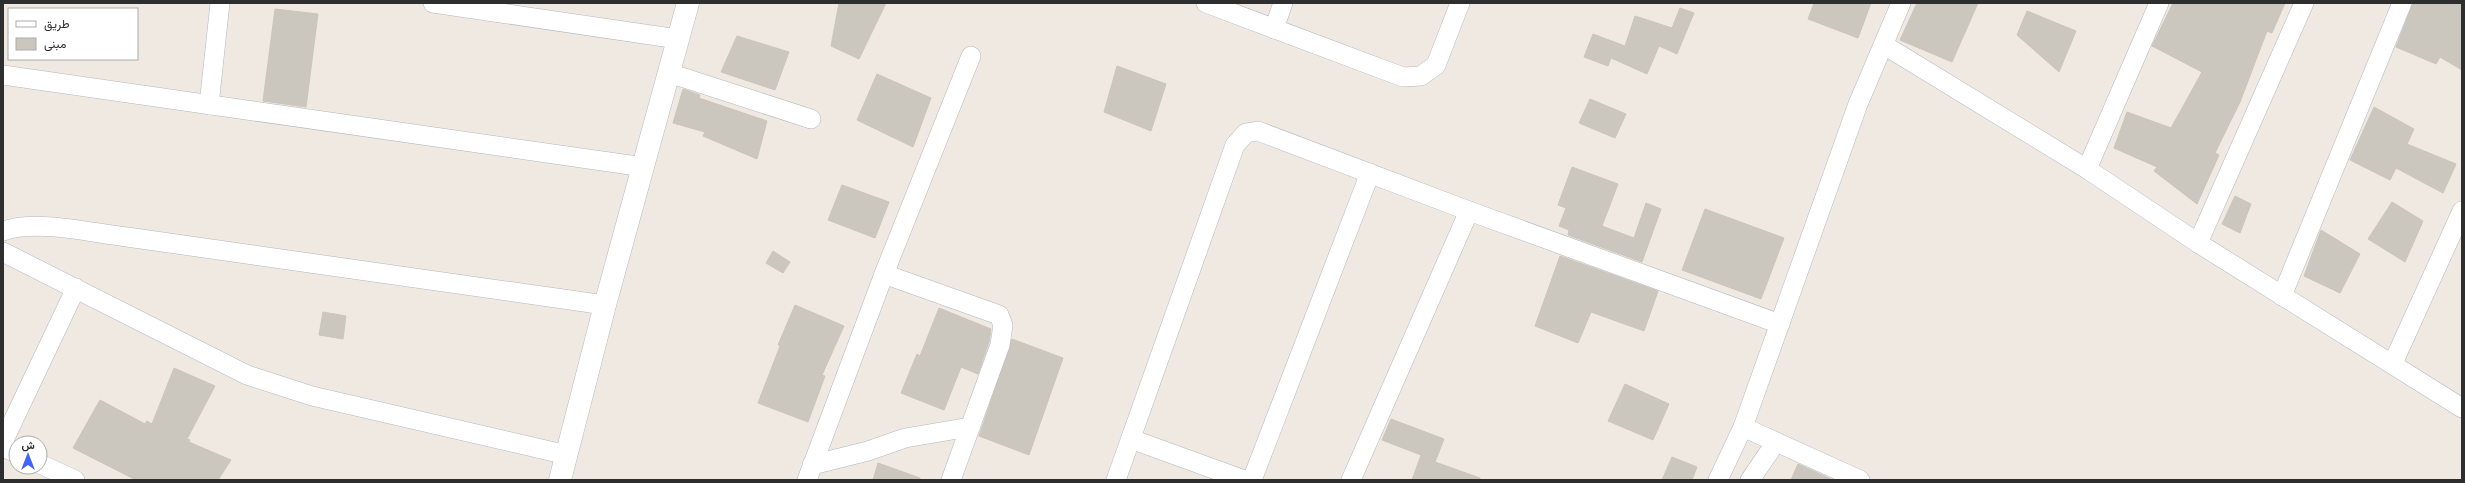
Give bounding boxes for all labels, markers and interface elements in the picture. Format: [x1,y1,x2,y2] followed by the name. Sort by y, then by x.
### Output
[8,8,138,60] legend
[44,16,70,32] text: طريق
[44,36,66,52] text: مبنى
[8,435,48,475] north arrow
[21,438,35,452] text: ش

